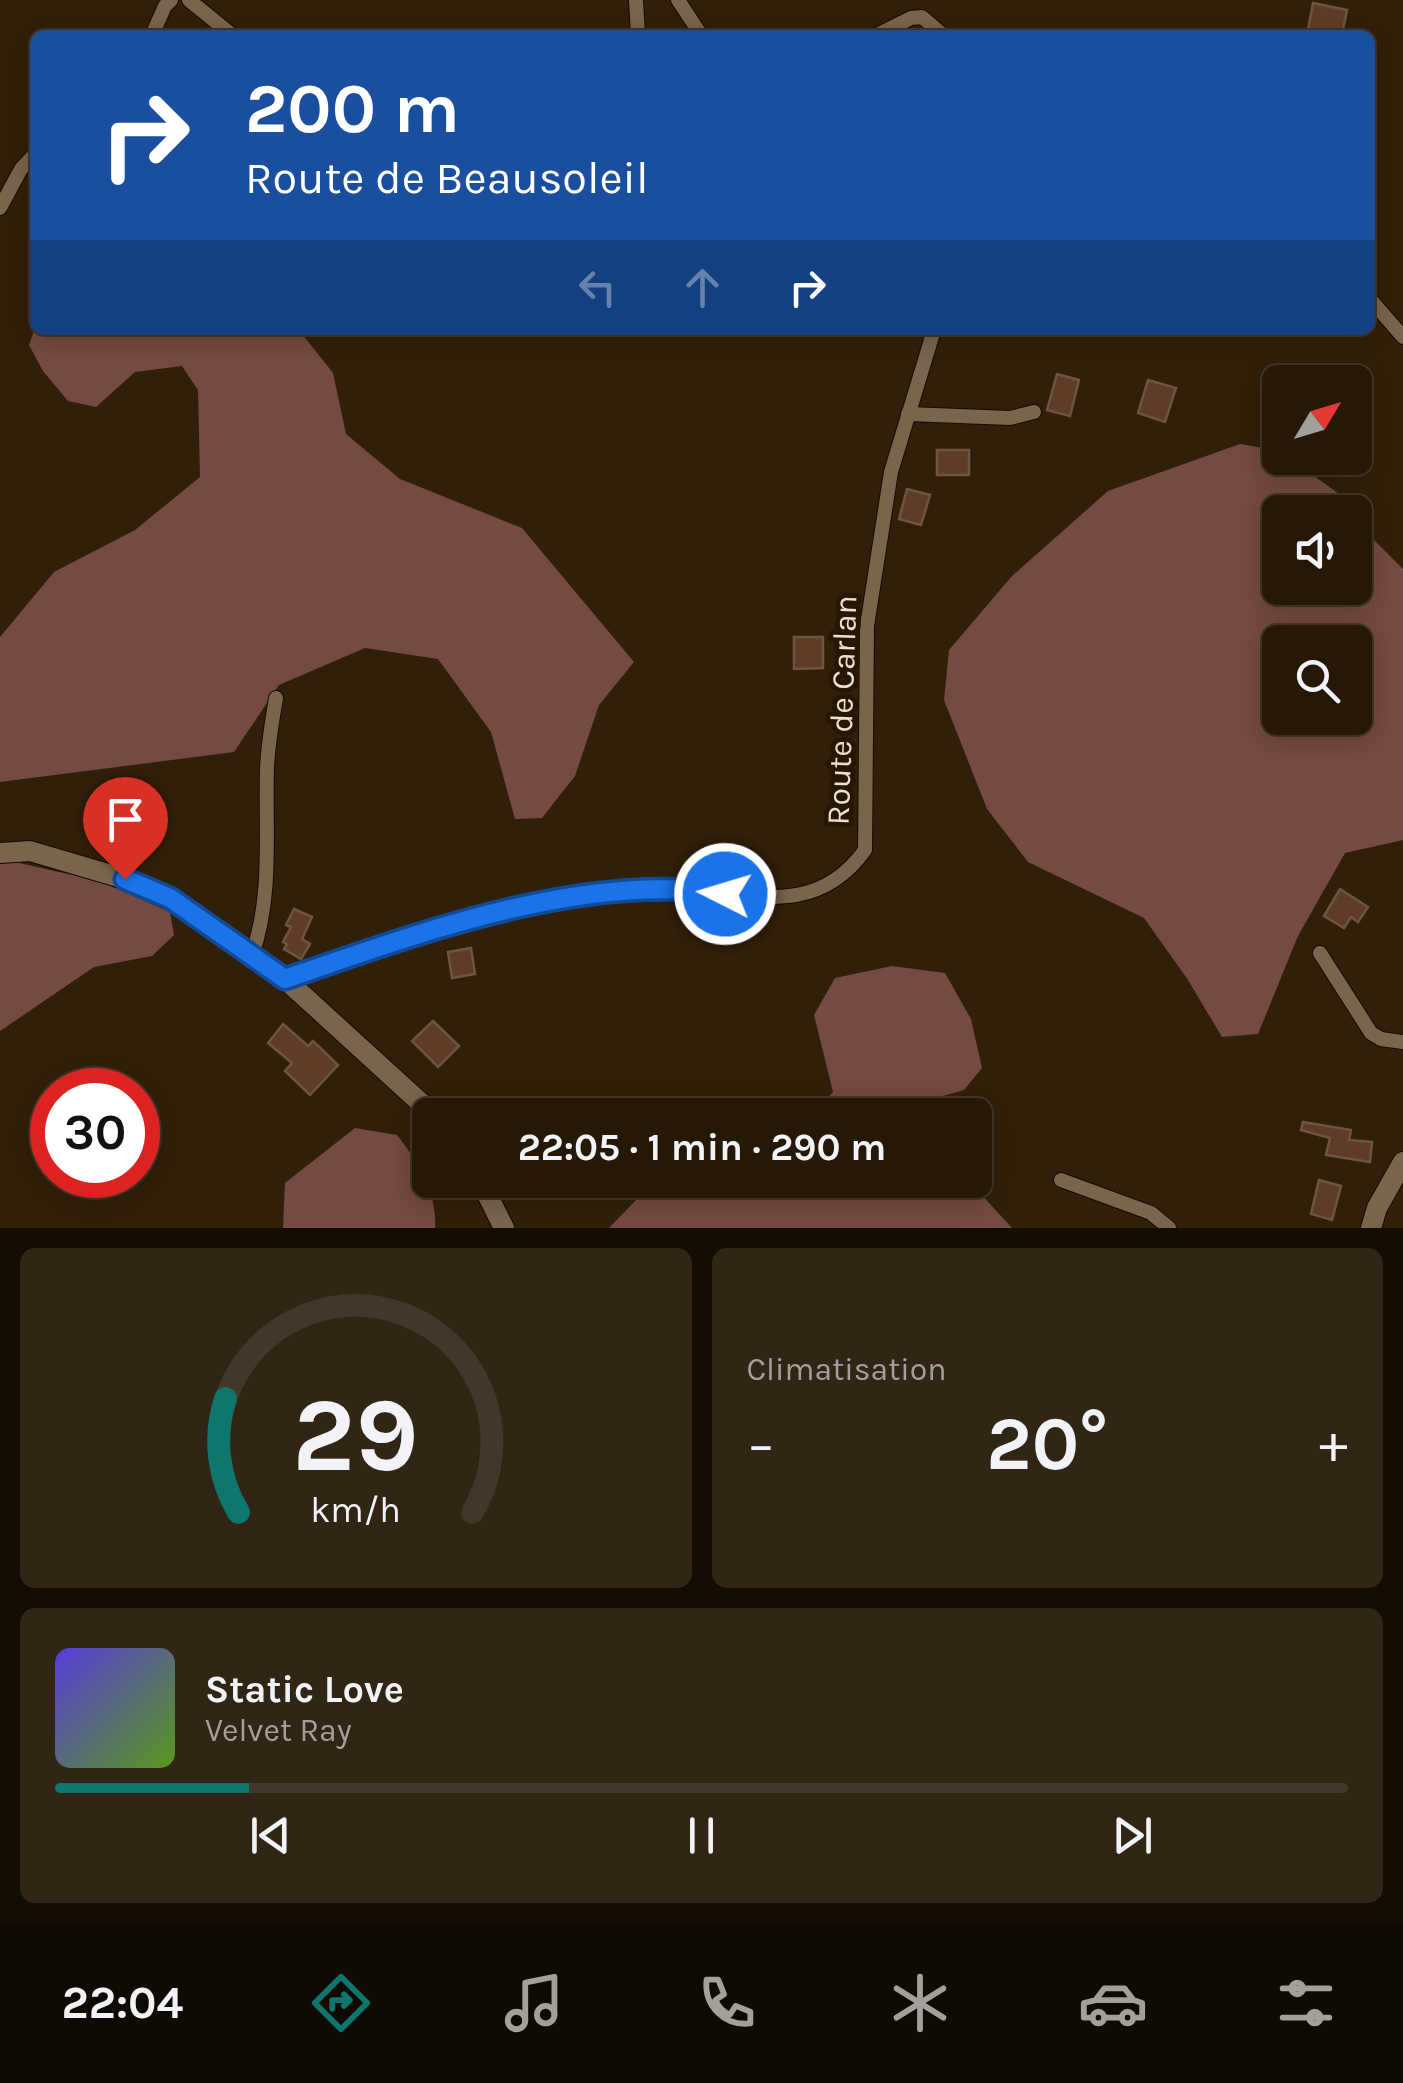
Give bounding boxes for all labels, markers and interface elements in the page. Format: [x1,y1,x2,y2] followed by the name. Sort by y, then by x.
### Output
[245,68,460,150] text: 200 m
[80,70,210,200] icon: right
[245,152,649,204] text: Route de Beausoleil
[570,260,625,315] icon: left
[675,260,730,315] icon: ahead
[780,260,835,315] icon: right
[1262,365,1372,475] north arrow
[1262,365,1372,735] map controls
[1262,495,1372,605] button: sound
[819,594,865,826] street label: Route de Carlan
[1262,625,1372,735] button: search
[83,777,168,880] pin
[98,792,153,847] icon: arrive
[673,842,777,946] position arrow
[30,1068,160,1198] speed limit sign: 30
[518,1125,886,1170] text: 22:05 · 1 min · 290 m
[747,1351,947,1388] text: Climatisation
[293,1375,419,1496] text: 29
[986,1400,1108,1488] text: 20°
[747,1412,775,1476] text: −
[1319,1412,1348,1476] text: +
[310,1489,401,1531] text: km/h
[205,1667,404,1712] text: Static Love
[205,1712,352,1749] text: Velvet Ray
[243,1808,298,1863] icon: previous
[674,1808,729,1863] icon: pause
[1105,1808,1160,1863] icon: next
[306,1968,376,2038] icon: directions
[499,1968,569,2038] icon: music
[692,1968,762,2038] icon: phone
[885,1968,955,2038] icon: climate
[1078,1968,1148,2038] icon: car
[1271,1968,1341,2038] icon: filters
[62,1977,183,2029] text: 22:04

